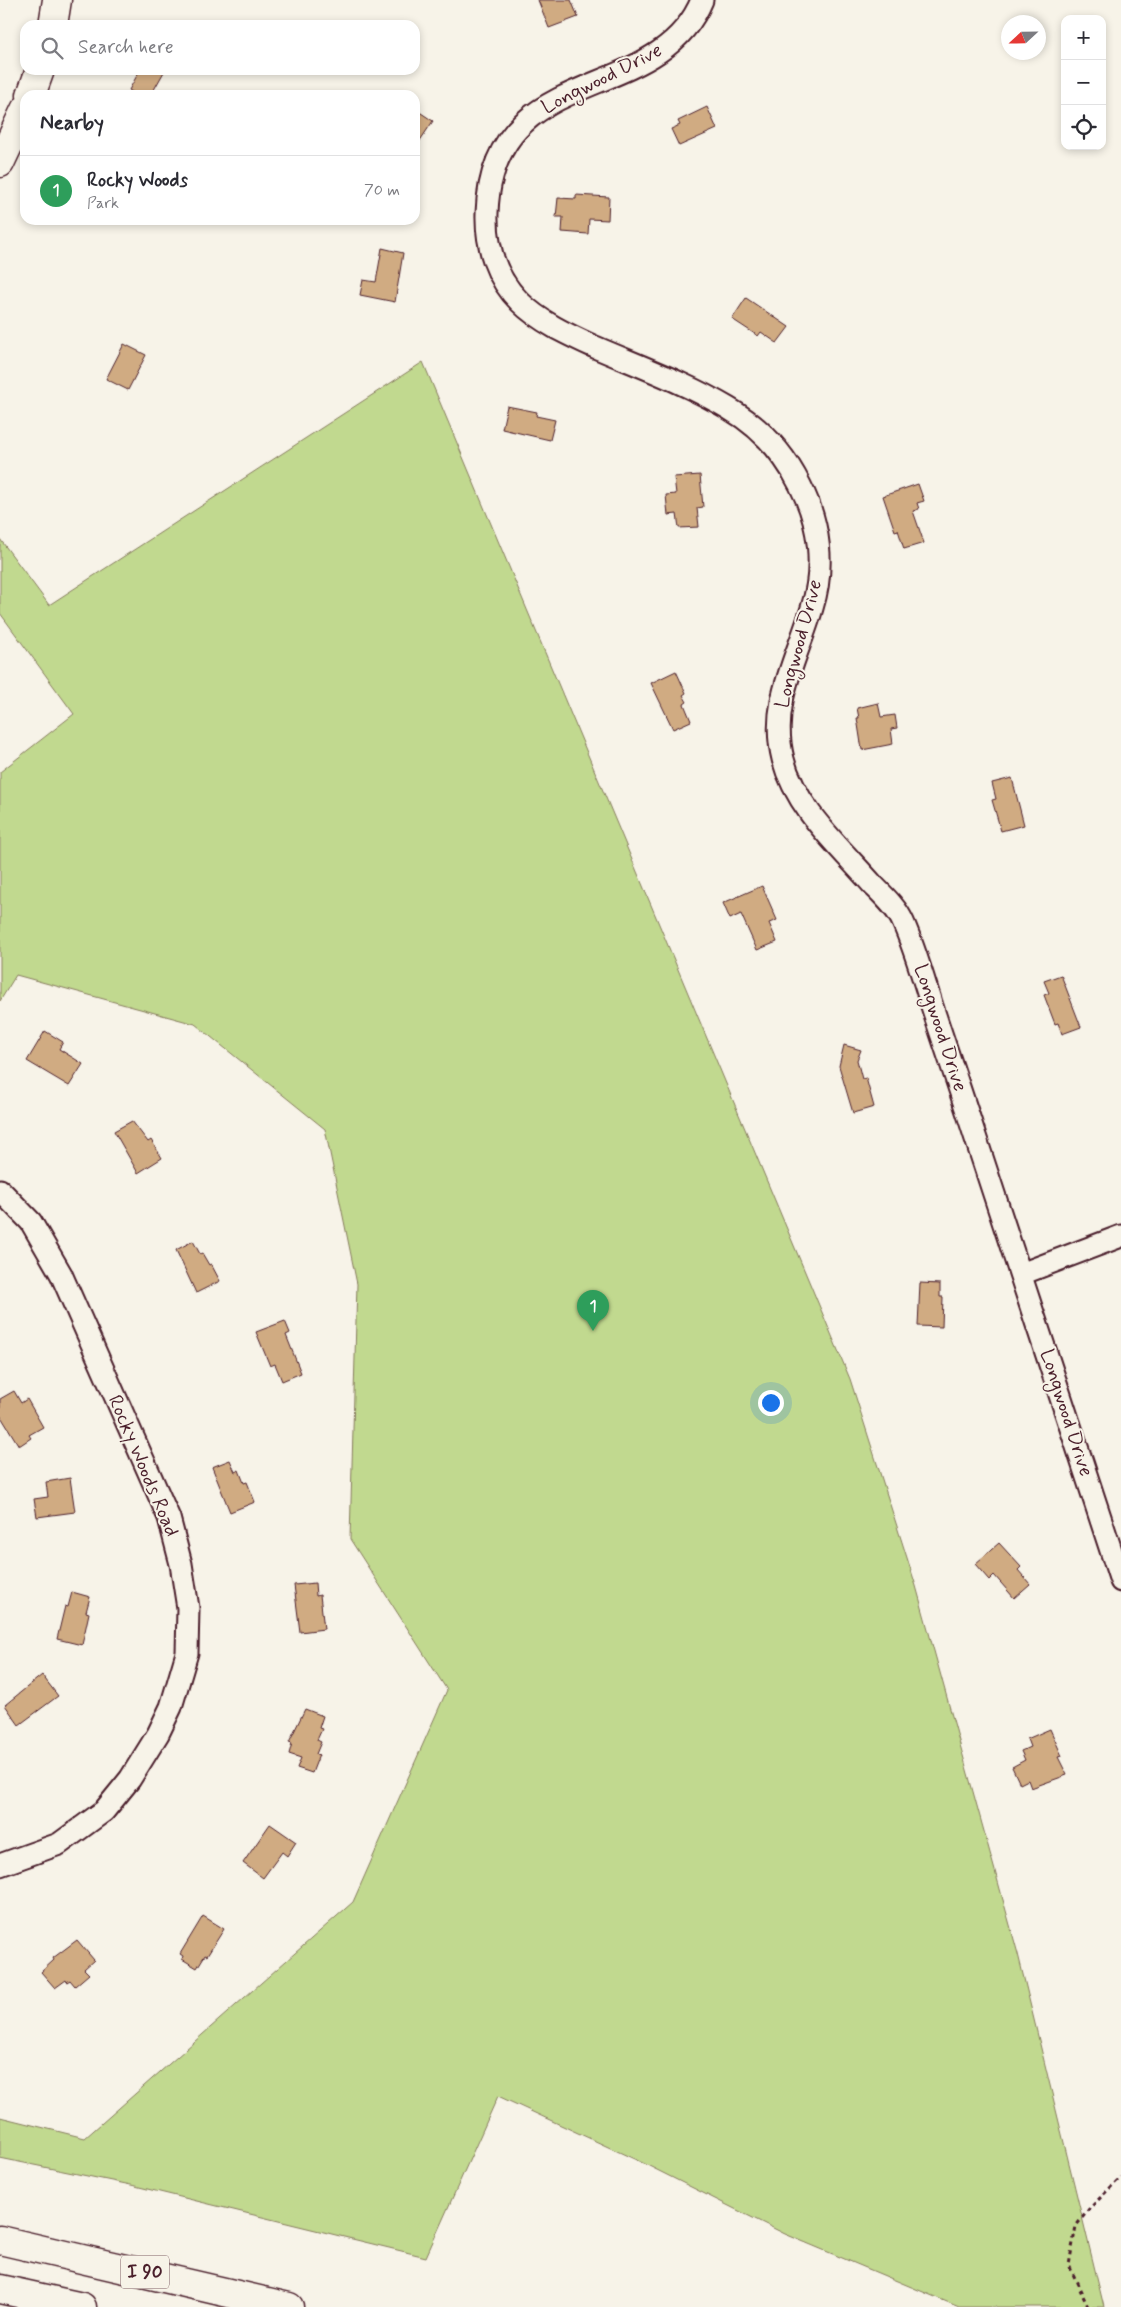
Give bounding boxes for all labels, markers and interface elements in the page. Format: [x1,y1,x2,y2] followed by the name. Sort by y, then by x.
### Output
[1001,15,1046,60] north arrow
[1061,15,1106,150] map controls
[1061,15,1106,60] button: +
[20,20,420,75] search box
[38,34,66,62] icon: search
[78,35,174,60] text: Search here
[537,37,667,122] street label: Longwood Drive
[1061,60,1106,105] button: −
[1061,105,1106,150] button: locate
[40,109,104,137] text: Nearby
[87,168,188,193] text: Rocky Woods
[52,180,60,201] text: 1
[364,180,400,201] text: 70 m
[87,193,119,214] text: Park
[769,577,830,712] street label: Longwood Drive
[906,961,973,1095] street label: Longwood Drive
[577,1290,609,1331] pin: 1
[1032,1346,1099,1480] street label: Longwood Drive
[758,1390,784,1416] your location
[101,1391,185,1541] street label: Rocky Woods Road
[121,2256,169,2288] road number: I 90

